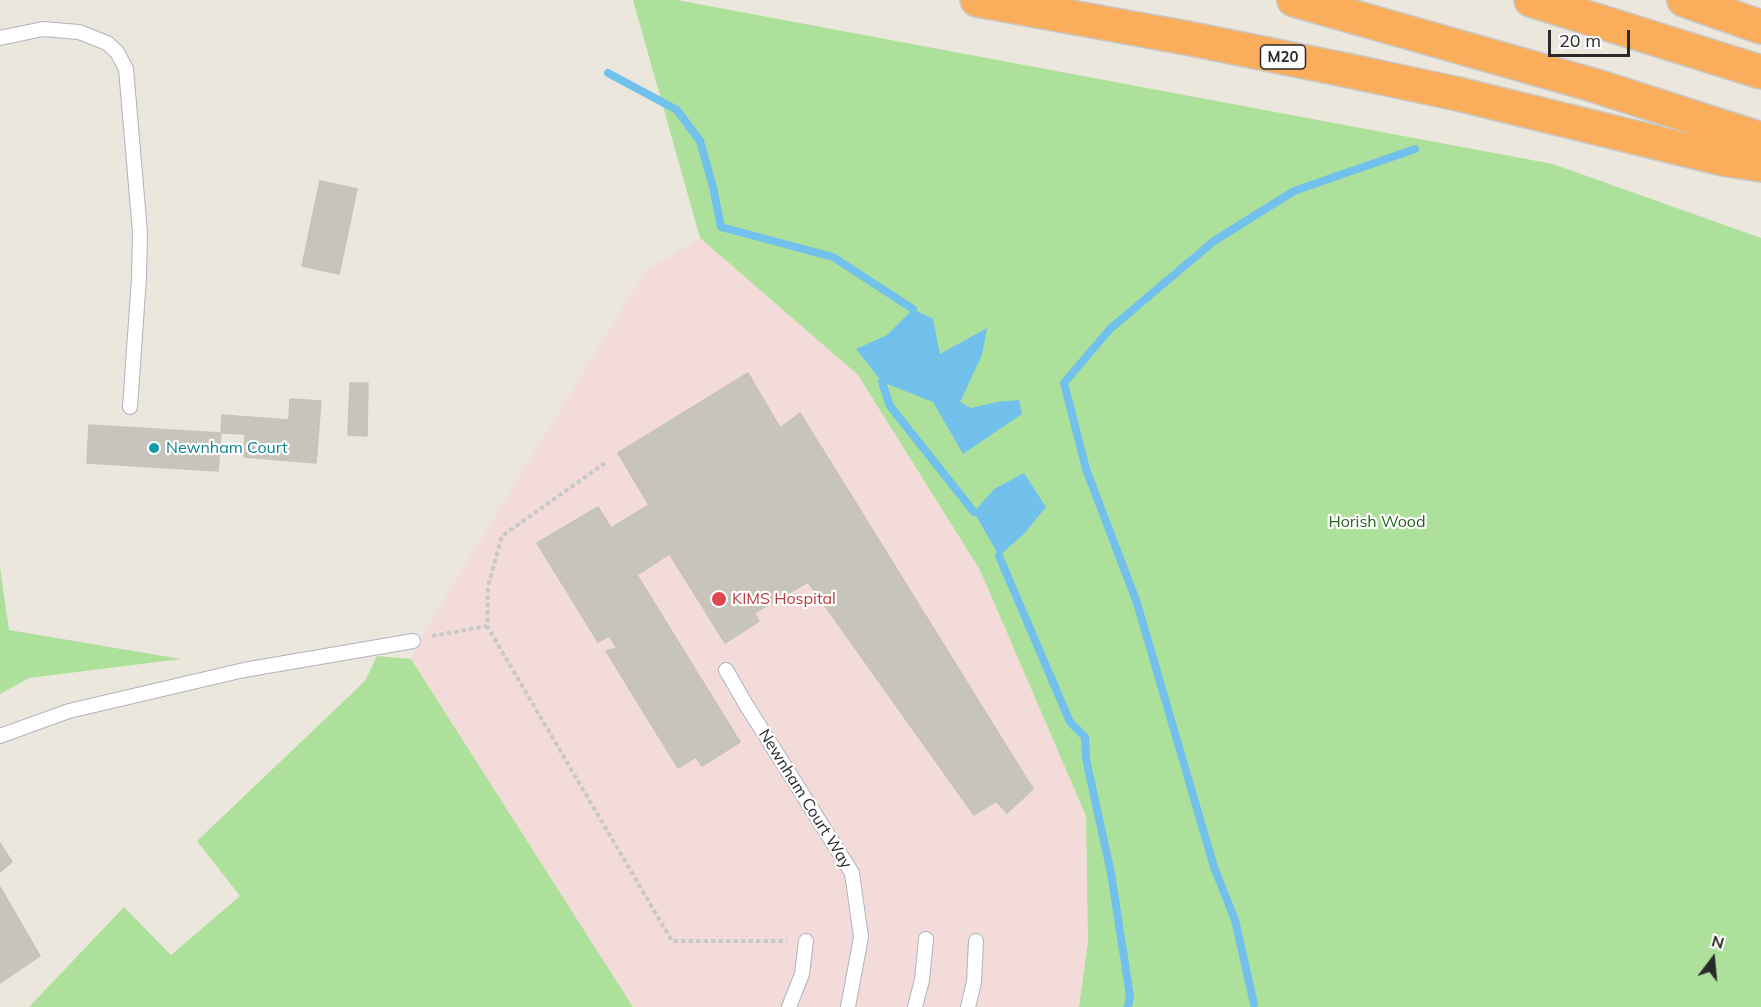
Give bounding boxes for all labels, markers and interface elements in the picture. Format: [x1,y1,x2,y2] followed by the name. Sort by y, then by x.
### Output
[1551,18,1634,56] scale bar
[1559,29,1601,52] text: 20 m
[1260,45,1306,69] road number: M20
[166,438,288,458] place label: Newnham Court
[147,441,161,455] marker: Newnham Court
[1328,512,1426,532] park label: Horish Wood
[732,589,836,609] place label: KIMS Hospital
[710,590,728,608] marker: KIMS Hospital
[754,726,856,872] street label: Newnham Court Way
[1683,929,1743,989] north arrow
[1709,930,1727,953] text: N

